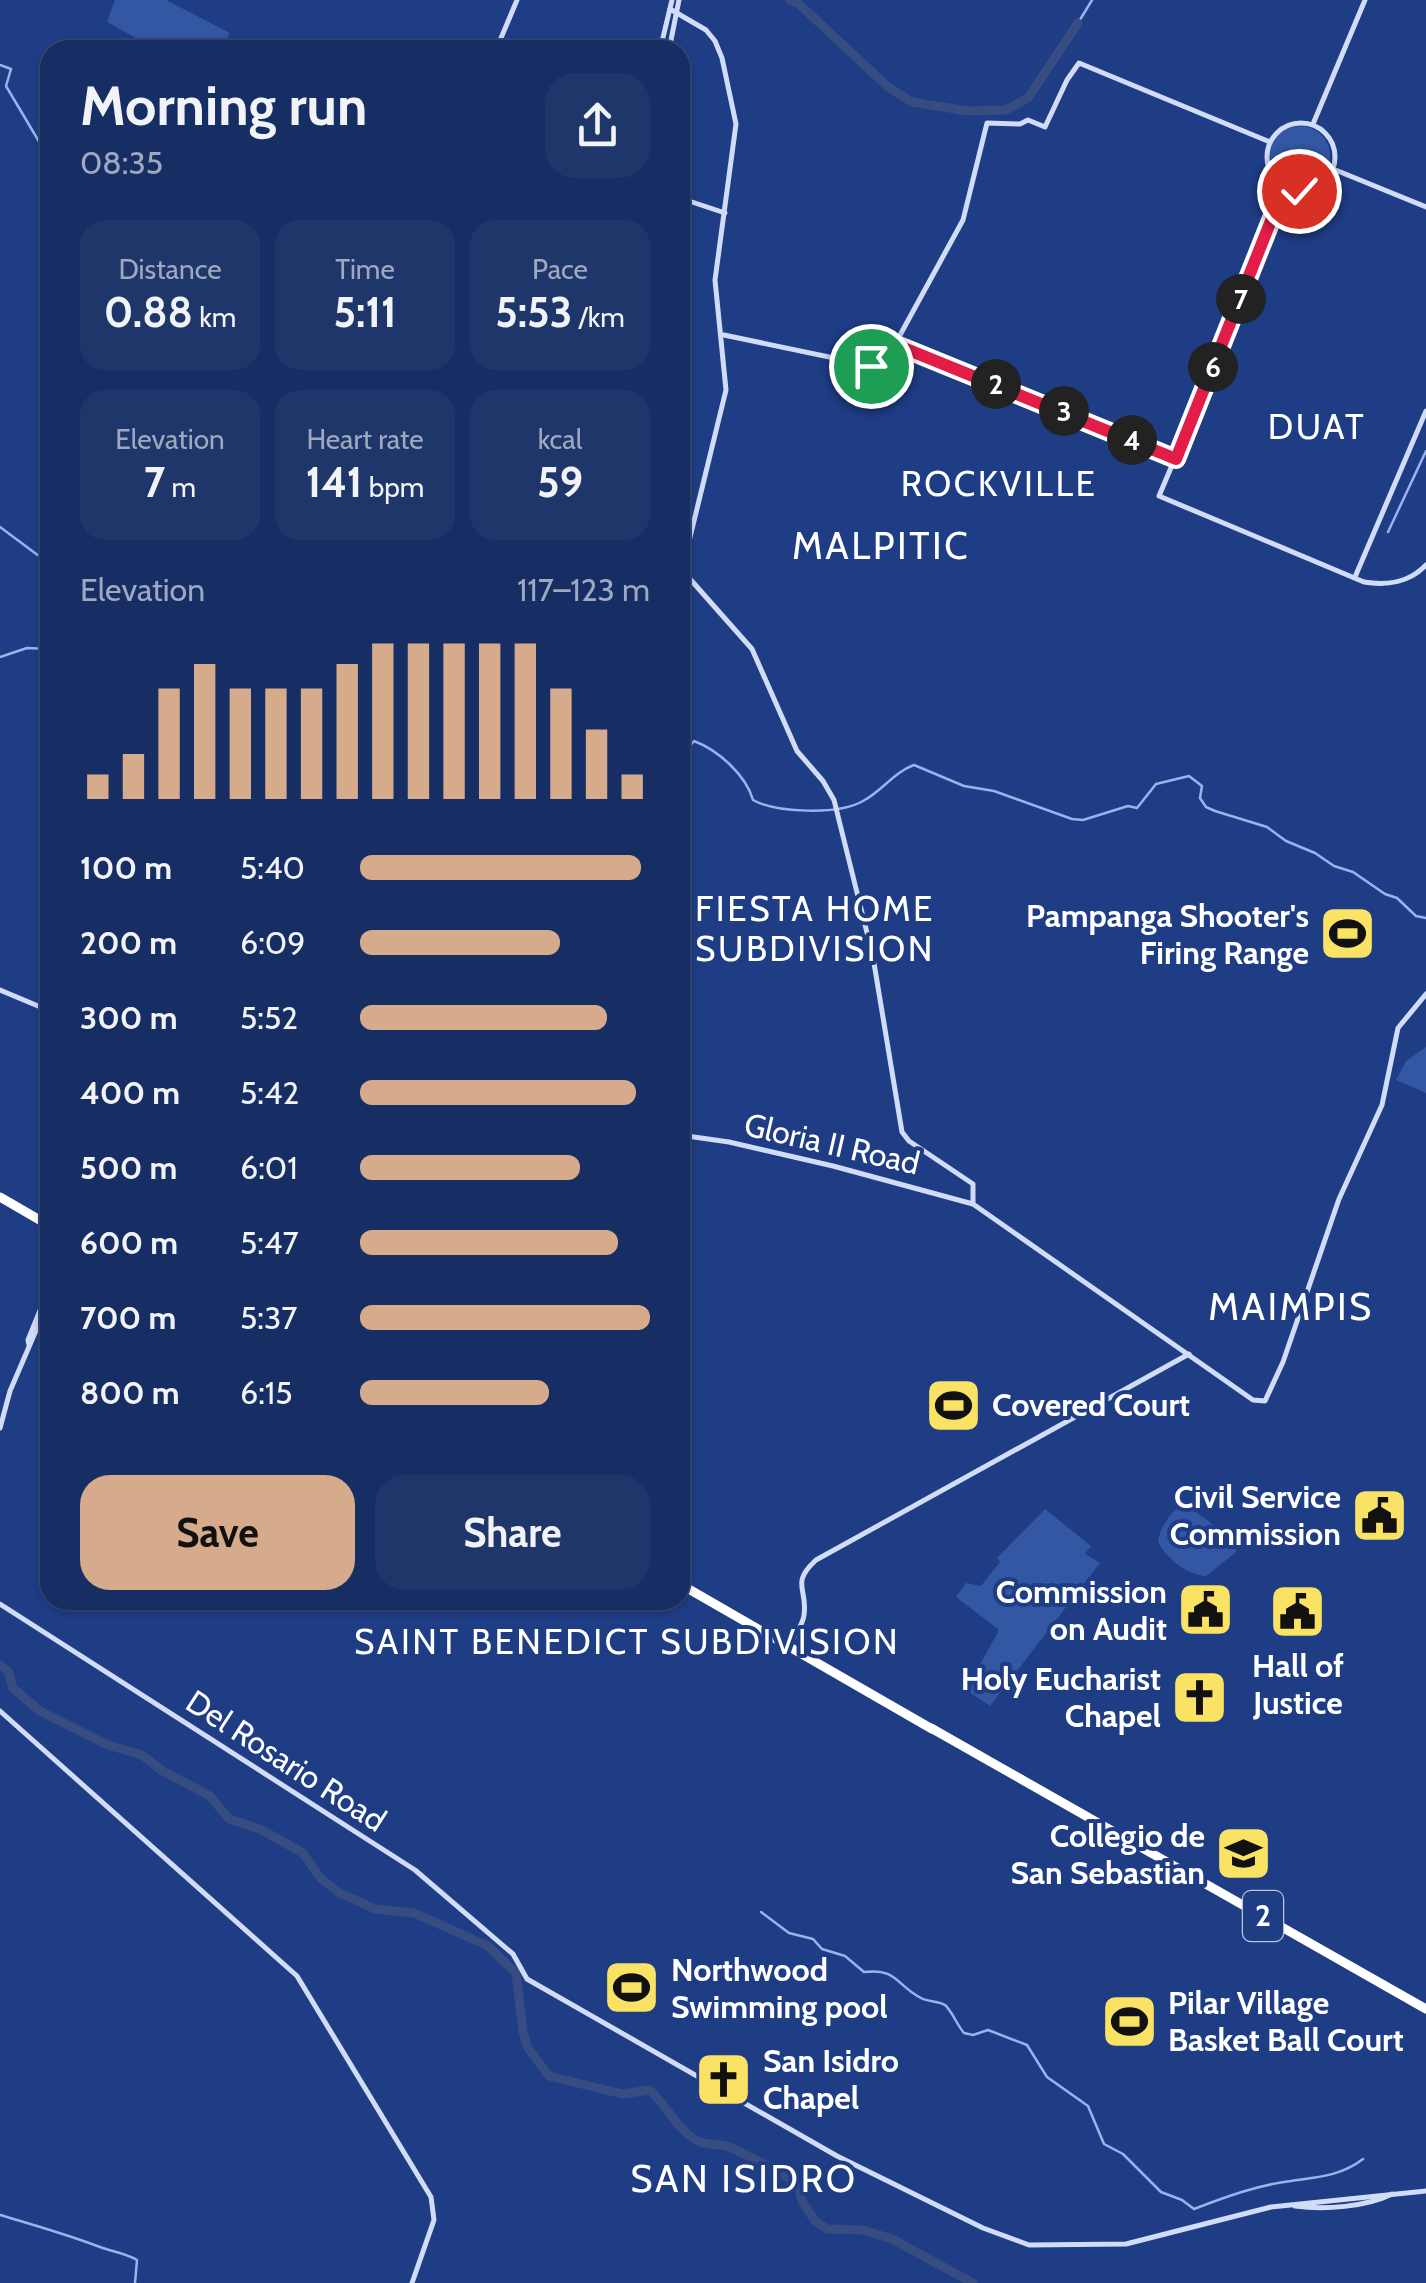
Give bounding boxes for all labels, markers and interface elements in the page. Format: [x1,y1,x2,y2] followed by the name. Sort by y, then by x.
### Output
[80,72,367,139] text: Morning run
[545,73,650,178] button: share
[80,143,163,182] text: 08:35
[1257,149,1342,234] pin
[1272,164,1327,219] icon: check
[118,252,222,286] text: Distance
[335,252,395,286] text: Time
[532,252,588,286] text: Pace
[1216,274,1266,324] pin: 7
[1234,282,1248,316] text: 7
[104,286,193,338] text: 0.88
[334,286,396,338] text: 5:11
[495,286,572,338] text: 5:53
[193,300,236,334] text: km
[572,300,625,334] text: /km
[829,324,914,409] pin
[844,339,899,394] icon: arrive
[1188,342,1238,392] pin: 6
[1205,350,1221,384] text: 6
[971,359,1021,409] pin: 2
[989,367,1003,401] text: 2
[1039,386,1089,436] pin: 3
[1056,394,1072,428] text: 3
[1268,405,1366,448] district label: DUAT
[1107,415,1157,465] pin: 4
[115,422,225,456] text: Elevation
[306,422,424,456] text: Heart rate
[538,422,582,456] text: kcal
[1123,423,1141,457] text: 4
[144,456,165,508] text: 7
[306,456,362,508] text: 141
[537,456,583,508] text: 59
[901,462,1097,505] district label: ROCKVILLE
[165,470,196,504] text: m
[362,470,424,504] text: bpm
[792,522,970,569] district label: MALPITIC
[80,570,205,609] text: Elevation
[517,570,650,609] text: 117–123 m
[80,848,172,887] text: 100 m
[240,848,305,887] text: 5:40
[695,887,935,970] district label: FIESTA HOME SUBDIVISION
[1026,896,1309,972] place label: Pampanga Shooter's Firing Range
[1318,904,1378,964] sports icon: Pampanga Shooter's Firing Range
[80,923,177,962] text: 200 m
[240,923,305,962] text: 6:09
[80,998,177,1037] text: 300 m
[240,998,298,1037] text: 5:52
[80,1073,180,1112] text: 400 m
[240,1073,299,1112] text: 5:42
[741,1104,924,1183] street label: Gloria II Road
[80,1148,177,1187] text: 500 m
[240,1148,298,1187] text: 6:01
[80,1223,178,1262] text: 600 m
[240,1223,299,1262] text: 5:47
[1208,1283,1374,1330] district label: MAIMPIS
[80,1298,176,1337] text: 700 m
[240,1298,297,1337] text: 5:37
[80,1373,180,1412] text: 800 m
[240,1373,293,1412] text: 6:15
[923,1375,983,1435] sports icon: Covered Court
[992,1385,1190,1424] place label: Covered Court
[80,1475,355,1590] button: Save
[375,1475,650,1590] button: Share
[1170,1477,1341,1553] place label: Civil Service Commission
[1350,1485,1410,1545] public building icon: Civil Service Commission
[996,1572,1167,1648] place label: Commission on Audit
[1176,1580,1236,1640] public building icon: Commission on Audit
[1268,1582,1328,1642] public building icon: Hall of Justice
[354,1620,900,1663] district label: SAINT BENEDICT SUBDIVISION
[1252,1646,1344,1722] place label: Hall of Justice
[961,1659,1161,1735] place label: Holy Eucharist Chapel
[1170,1667,1230,1727] church icon: Holy Eucharist Chapel
[179,1682,393,1840] street label: Del Rosario Road
[1011,1816,1205,1892] place label: Collegio de San Sebastian
[1214,1824,1274,1884] school or university icon: Collegio de San Sebastian
[1243,1891,1283,1941] road number: 2
[671,1950,888,2026] place label: Northwood Swimming pool
[602,1958,662,2018] sports icon: Northwood Swimming pool
[1168,1983,1404,2059] place label: Pilar Village Basket Ball Court
[1099,1991,1159,2051] sports icon: Pilar Village Basket Ball Court
[763,2041,899,2117] place label: San Isidro Chapel
[694,2049,754,2109] church icon: San Isidro Chapel
[630,2155,858,2202] district label: SAN ISIDRO

